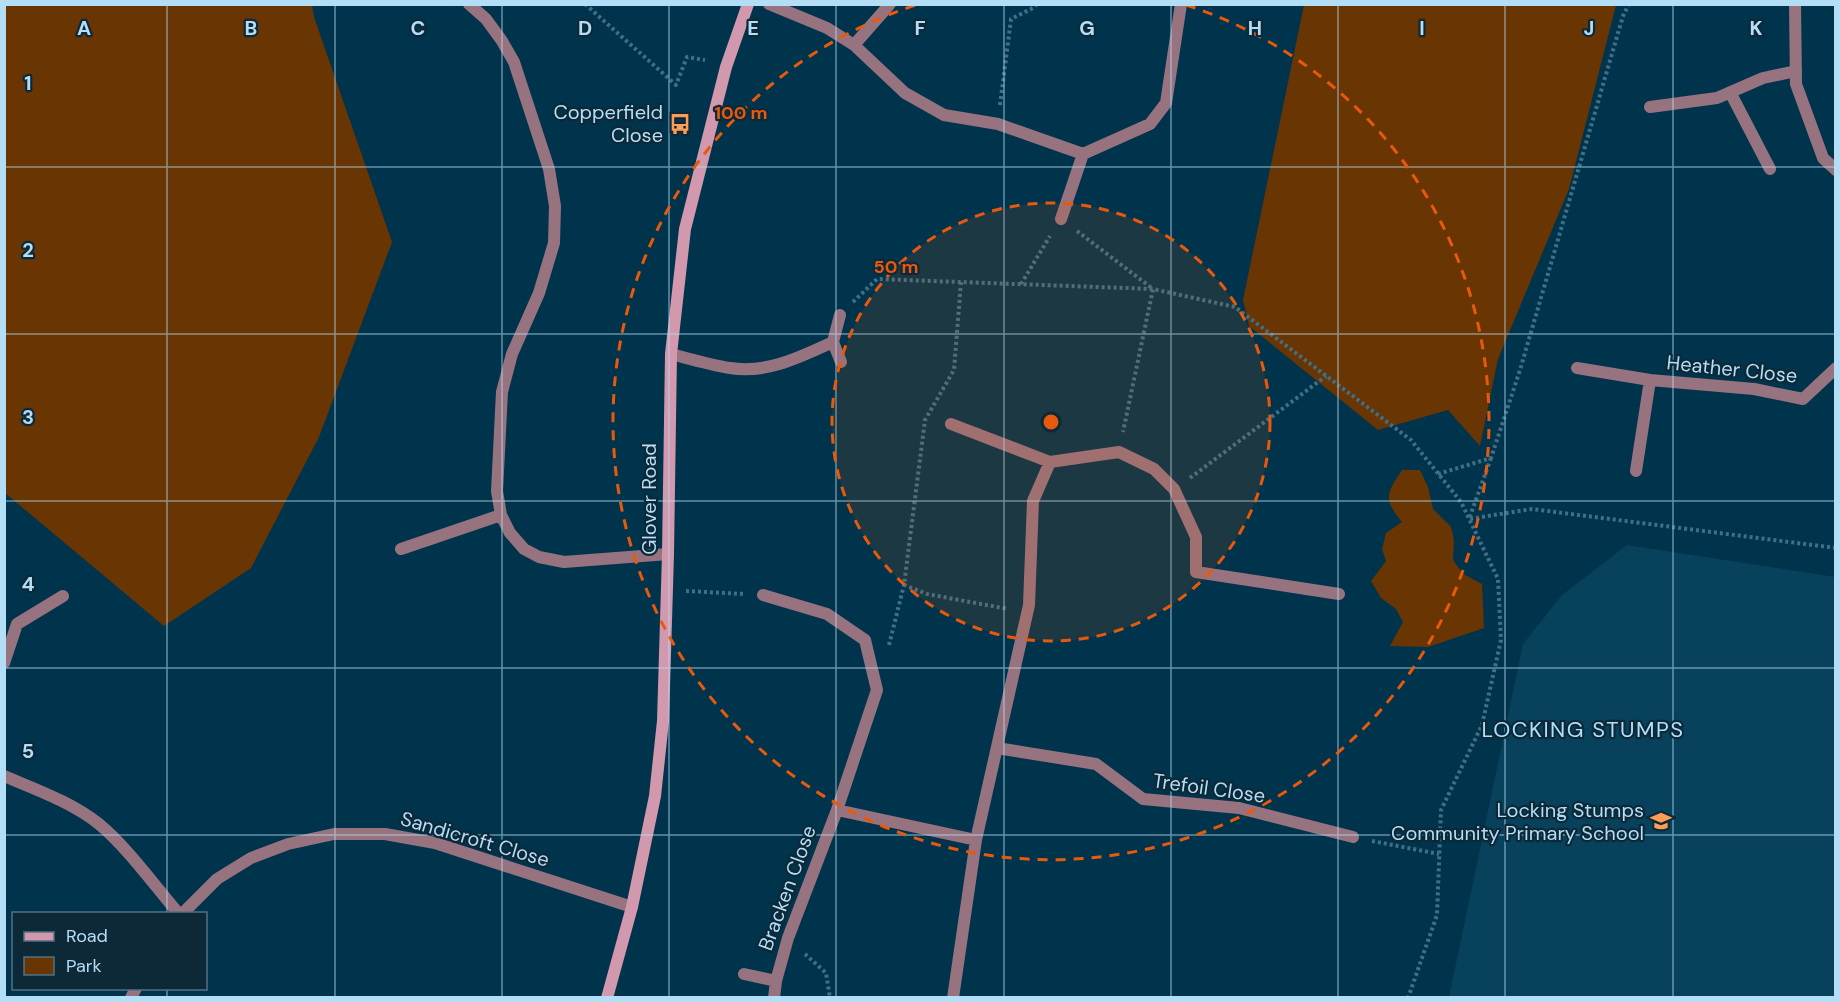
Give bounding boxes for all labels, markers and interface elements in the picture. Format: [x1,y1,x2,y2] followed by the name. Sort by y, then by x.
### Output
[77,15,91,41] text: A
[245,15,257,41] text: B
[411,15,425,41] text: C
[578,15,592,41] text: D
[747,15,759,41] text: E
[914,15,926,41] text: F
[1079,15,1095,41] text: G
[1248,15,1262,41] text: H
[1419,15,1425,41] text: I
[1584,15,1594,41] text: J
[1749,15,1763,41] text: K
[24,70,32,96] text: 1
[553,99,663,148] place label: Copperfield Close
[714,101,768,125] text: 100 m
[668,112,692,136] bus stop icon: Copperfield Close
[22,237,34,263] text: 2
[873,255,919,279] text: 50 m
[1665,349,1799,389] street label: Heather Close
[22,404,34,430] text: 3
[1041,412,1061,432] centre of rings
[636,443,662,555] street label: Glover Road
[22,571,35,597] text: 4
[1482,715,1684,744] district label: LOCKING STUMPS
[22,738,34,764] text: 5
[1151,767,1267,809] street label: Trefoil Close
[1391,797,1644,846] place label: Locking Stumps Community Primary School
[398,805,552,873] street label: Sandicroft Close
[1649,809,1673,833] school or university icon: Locking Stumps Community Primary School
[752,822,822,954] street label: Bracken Close
[12,912,207,990] legend
[66,924,108,948] text: Road
[66,954,102,978] text: Park

